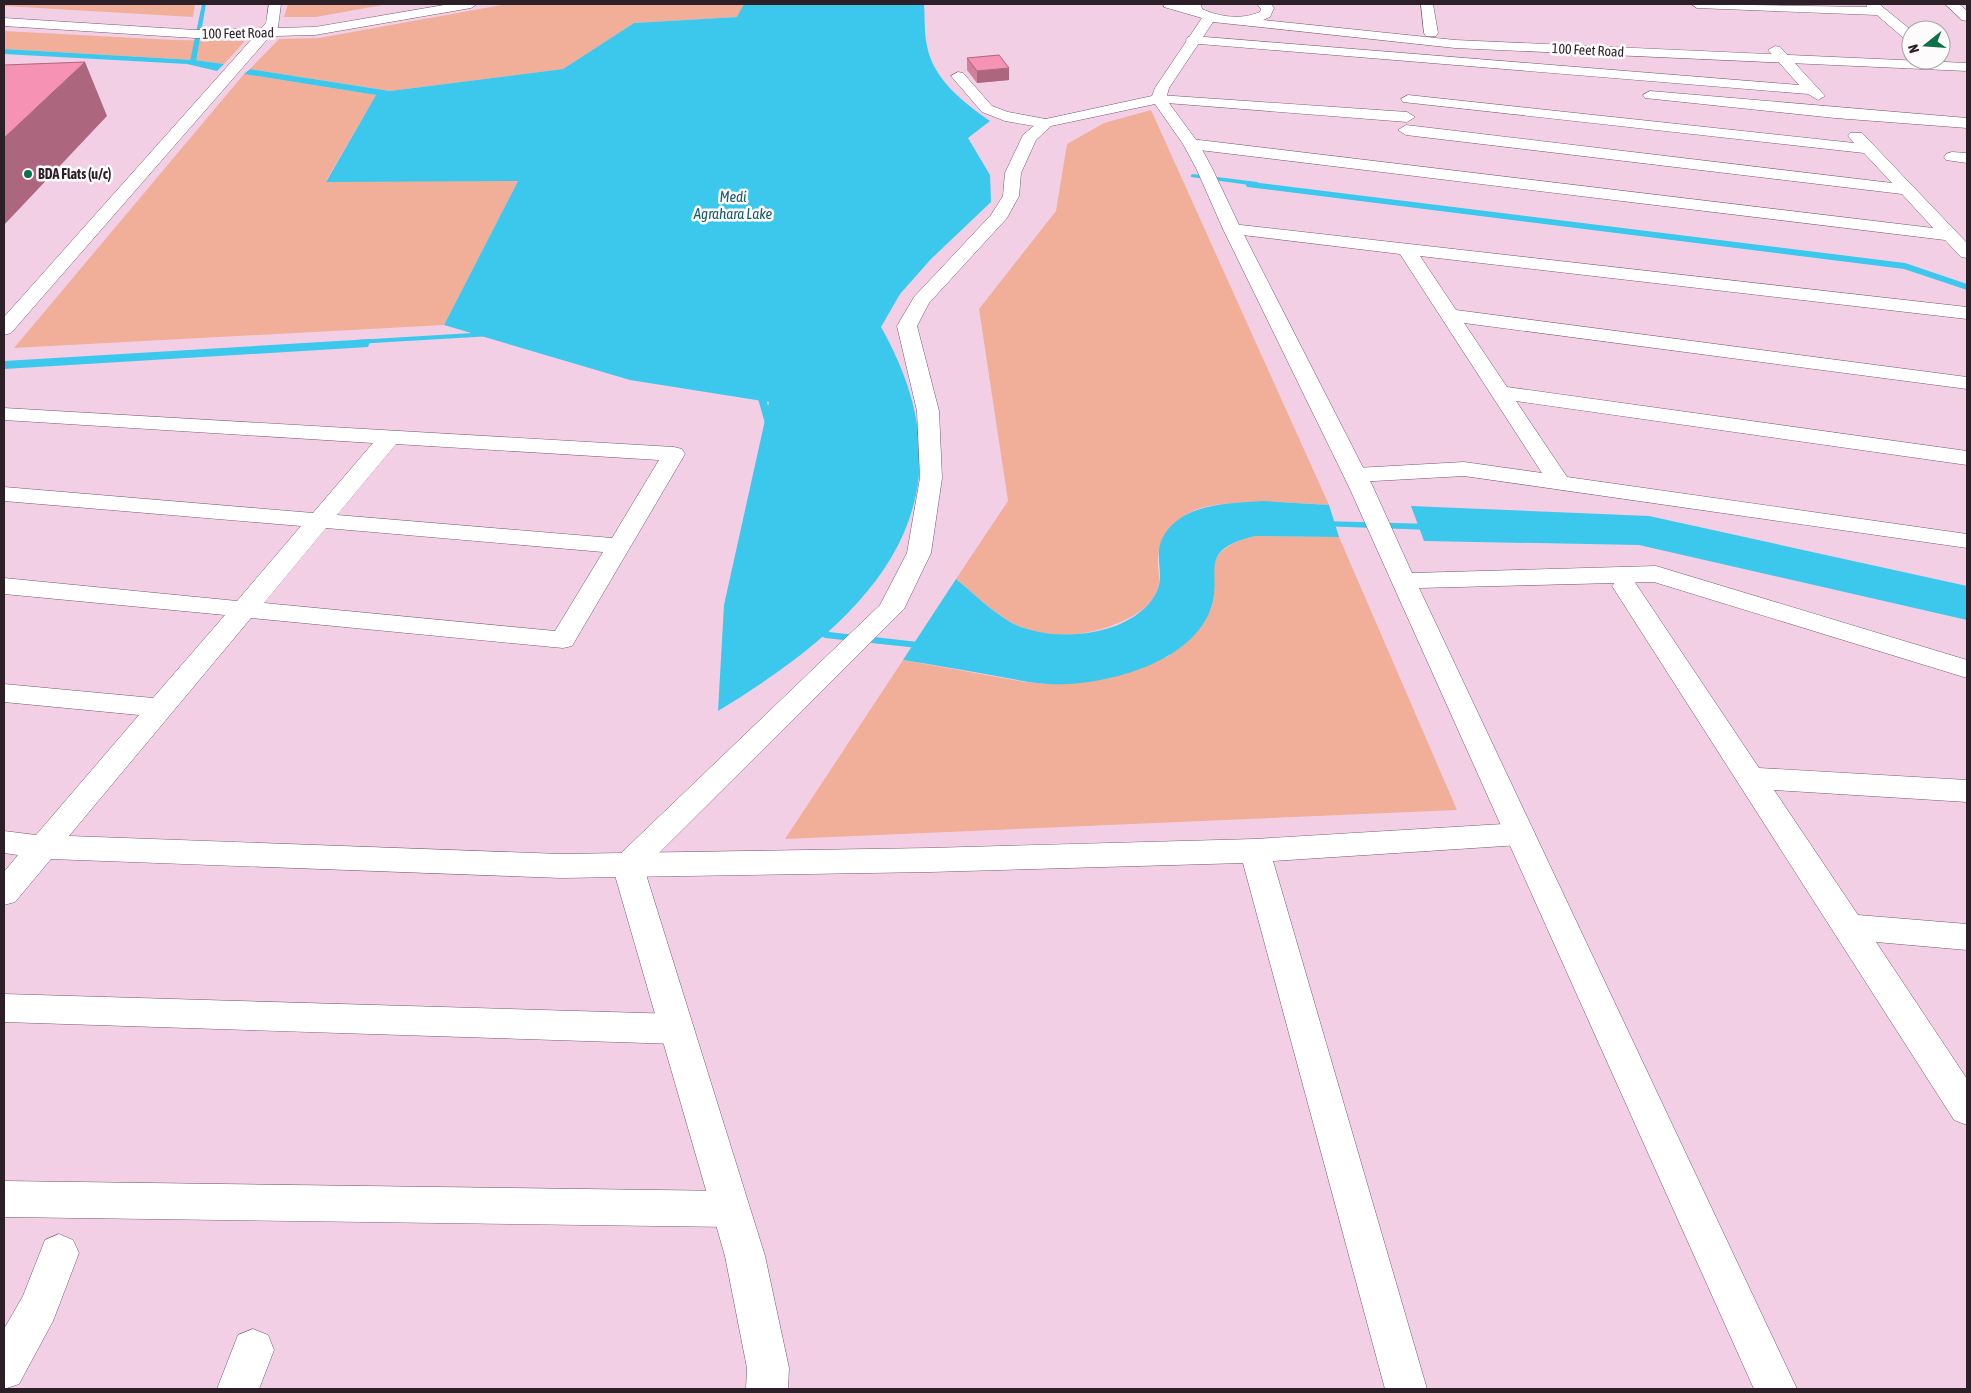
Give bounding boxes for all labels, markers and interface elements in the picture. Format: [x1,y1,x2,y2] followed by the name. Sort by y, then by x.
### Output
[1901,20,1951,70] north arrow
[202,24,274,42] street label: 100 Feet Road
[1551,40,1625,60] street label: 100 Feet Road
[1905,43,1922,55] text: N
[38,166,111,182] place label: BDA Flats (u/c)
[22,168,34,180] marker: BDA Flats (u/c)
[693,188,772,222] water label: Medi Agrahara Lake

